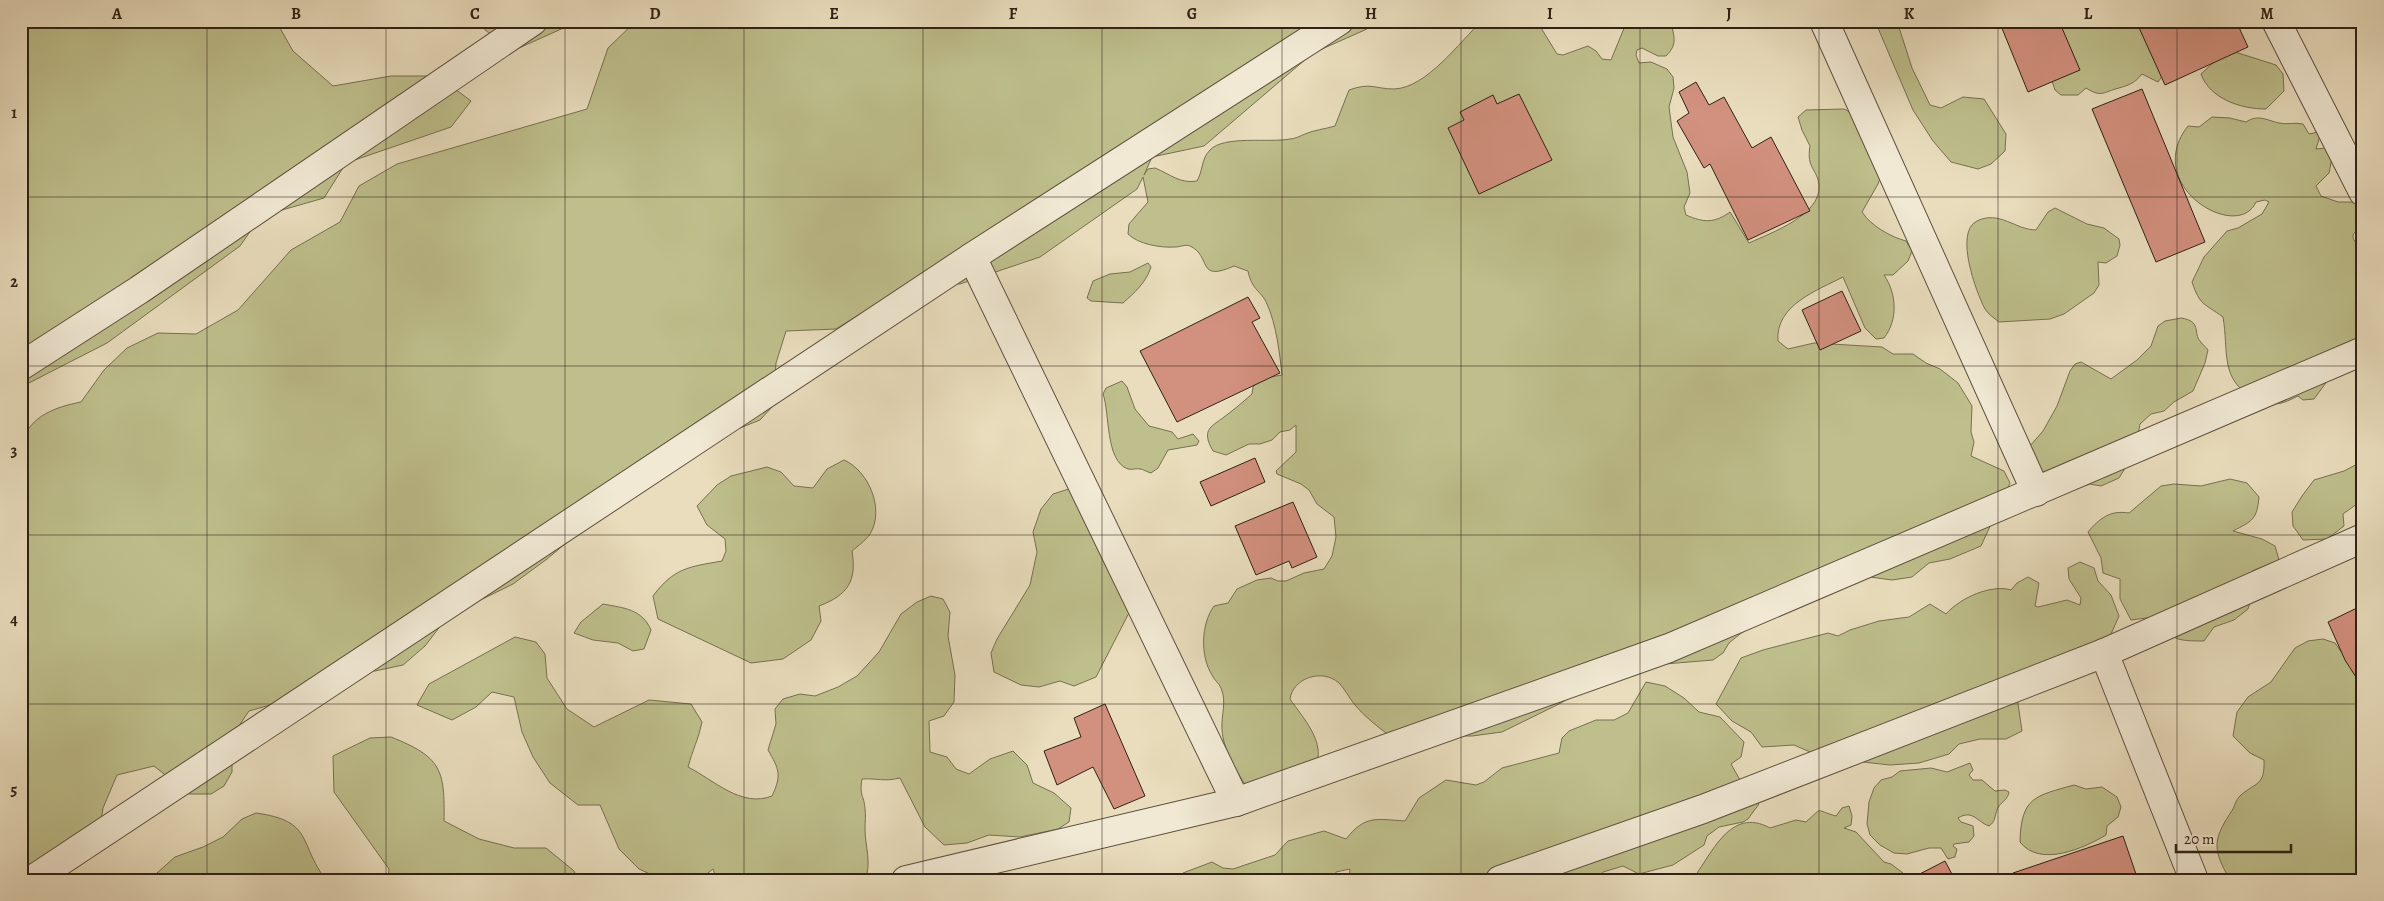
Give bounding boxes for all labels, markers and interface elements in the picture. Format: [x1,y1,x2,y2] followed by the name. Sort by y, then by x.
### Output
[111,3,123,25] text: A
[291,3,301,25] text: B
[470,3,480,25] text: C
[649,3,661,25] text: D
[829,3,839,25] text: E
[1009,3,1018,25] text: F
[1187,3,1197,25] text: G
[1365,3,1377,25] text: H
[1547,3,1553,25] text: I
[1726,3,1732,25] text: J
[1904,3,1915,25] text: K
[2084,3,2093,25] text: L
[2260,3,2274,25] text: M
[11,102,17,124] text: 1
[10,271,18,293] text: 2
[11,440,18,462] text: 3
[10,609,18,631] text: 4
[11,779,18,801] text: 5
[2176,821,2292,853] scale bar
[2184,829,2215,849] text: 20 m

